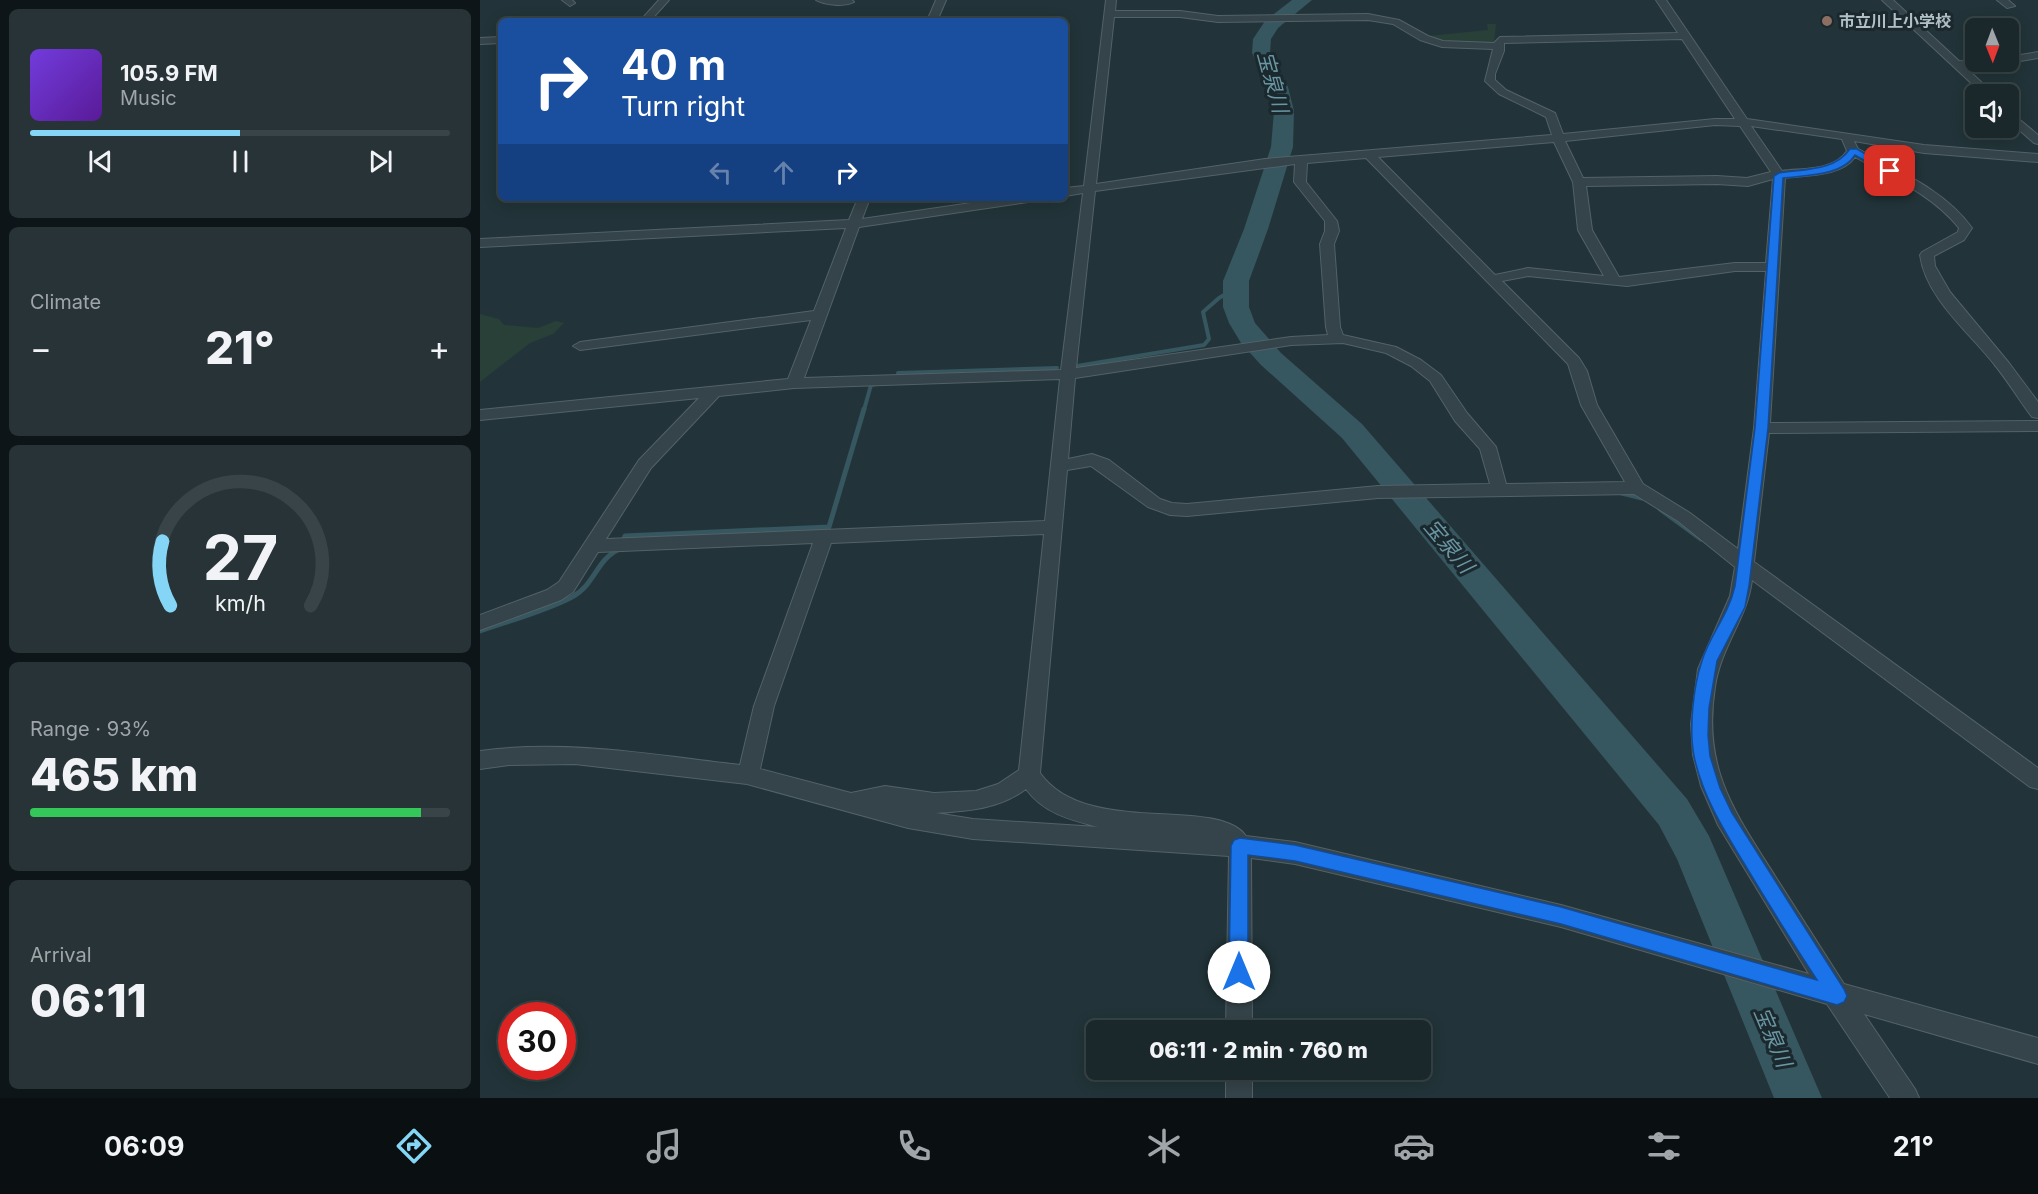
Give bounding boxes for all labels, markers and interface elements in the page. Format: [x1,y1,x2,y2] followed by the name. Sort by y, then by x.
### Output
[1839,11,1951,31] place label: 市立川上小学校
[1820,14,1834,28] marker: 市立川上小学校
[1965,18,2019,72] north arrow
[1965,18,2019,138] map controls
[621,39,726,90] text: 40 m
[522,42,600,120] icon: right
[1253,48,1294,118] water label: 宝泉川
[120,60,218,86] text: 105.9 FM
[1965,84,2019,138] button: sound
[120,86,177,110] text: Music
[621,90,745,123] text: Turn right
[84,145,117,178] icon: previous
[224,145,257,178] icon: pause
[364,145,397,178] icon: next
[1864,145,1915,196] pin
[1873,154,1906,187] icon: arrive
[704,156,737,189] icon: left
[767,156,800,189] icon: ahead
[830,156,863,189] icon: right
[30,290,101,314] text: Climate
[205,320,275,375] text: 21°
[30,328,52,368] text: −
[428,328,450,368] text: +
[1419,514,1480,580] water label: 宝泉川
[202,520,278,595] text: 27
[215,590,265,616] text: km/h
[30,717,151,741] text: Range · 93%
[30,747,198,802] text: 465 km
[1207,940,1271,1004] position arrow
[30,943,92,967] text: Arrival
[30,973,147,1028] text: 06:11
[498,1002,576,1080] speed limit sign: 30
[1749,1003,1798,1073] water label: 宝泉川
[1149,1037,1368,1063] text: 06:11 · 2 min · 760 m
[393,1125,435,1167] icon: directions
[643,1125,685,1167] icon: music
[893,1125,935,1167] icon: phone
[1143,1125,1185,1167] icon: climate
[1393,1125,1435,1167] icon: car
[1643,1125,1685,1167] icon: filters
[104,1130,185,1163] text: 06:09
[1893,1130,1934,1163] text: 21°

